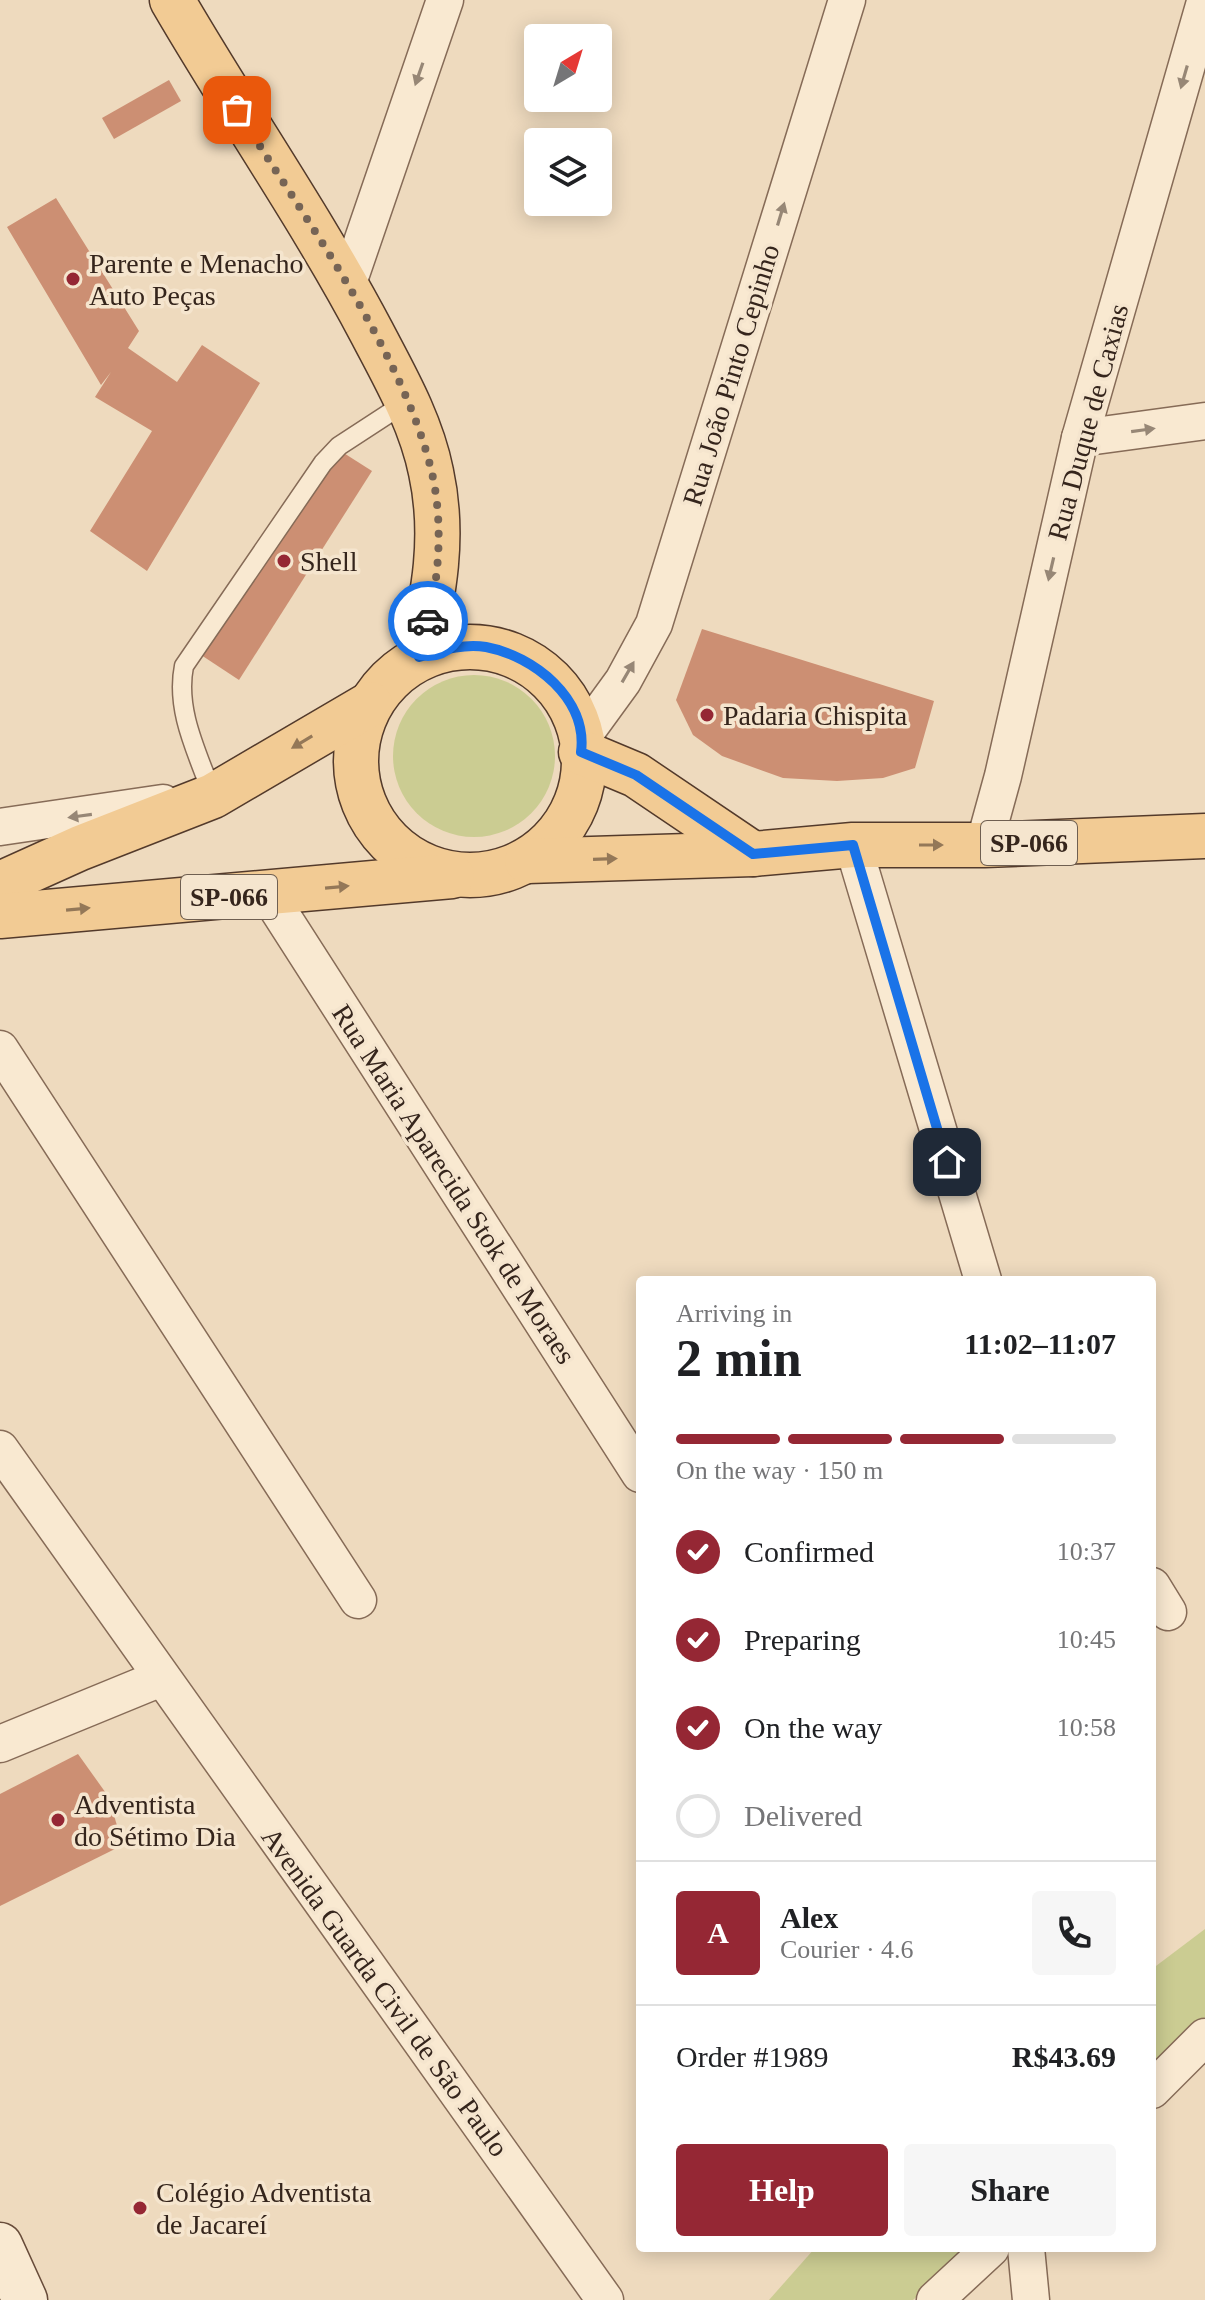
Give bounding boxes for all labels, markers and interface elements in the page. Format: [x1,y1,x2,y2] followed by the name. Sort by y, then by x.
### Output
[524,24,612,112] north arrow
[524,24,612,216] map controls
[413,62,425,86] one-way arrow
[1177,65,1189,90] one-way arrow
[203,76,271,144] pin
[215,88,259,132] icon: bag
[524,128,612,216] button: layers
[775,201,788,225] one-way arrow
[676,241,786,509] street label: Rua João Pinto Cepinho
[89,248,304,311] place label: Parente e Menacho Auto Peças
[64,270,82,288] marker: Parente e Menacho Auto Peças
[1042,300,1134,544] street label: Rua Duque de Caxias
[1130,423,1155,436] one-way arrow
[300,546,358,577] place label: Shell
[275,552,293,570] marker: Shell
[1044,556,1056,581] one-way arrow
[388,581,468,661] courier
[406,599,450,643] icon: car
[621,660,635,683] one-way arrow
[723,700,908,731] place label: Padaria Chispita
[698,706,716,724] marker: Padaria Chispita
[291,735,313,749] one-way arrow
[67,810,92,823] one-way arrow
[981,821,1077,865] road number: SP-066
[919,839,944,851] one-way arrow
[593,852,618,865] one-way arrow
[181,875,277,919] road number: SP-066
[325,881,350,894] one-way arrow
[66,903,91,916] one-way arrow
[326,999,582,1369] street label: Rua Maria Aparecida Stok de Moraes
[913,1128,981,1196] pin
[925,1140,969,1184] icon: home
[676,1299,792,1328] text: Arriving in
[964,1327,1116,1360] text: 11:02–11:07
[676,1330,802,1387] text: 2 min
[676,1456,883,1485] text: On the way · 150 m
[676,1530,720,1574] icon: check
[744,1535,874,1568] text: Confirmed
[1057,1537,1116,1566] text: 10:37
[676,1618,720,1662] icon: check
[744,1623,861,1656] text: Preparing
[1057,1625,1116,1654] text: 10:45
[676,1706,720,1750] icon: check
[744,1711,882,1744] text: On the way
[1057,1713,1116,1742] text: 10:58
[74,1789,236,1852] place label: Adventista do Sétimo Dia
[744,1799,862,1832] text: Delivered
[49,1811,67,1829] marker: Adventista do Sétimo Dia
[255,1822,515,2162] street label: Avenida Guarda Civil de São Paulo
[1032,1891,1116,1975] button: phone
[780,1901,838,1934] text: Alex
[707,1916,729,1949] text: A
[780,1935,914,1964] text: Courier · 4.6
[676,2040,828,2073] text: Order #1989
[1012,2040,1116,2073] text: R$43.69
[676,2144,888,2236] button: Help
[904,2144,1116,2236] button: Share
[156,2177,372,2240] place label: Colégio Adventista de Jacareí
[131,2199,149,2217] marker: Colégio Adventista de Jacareí

